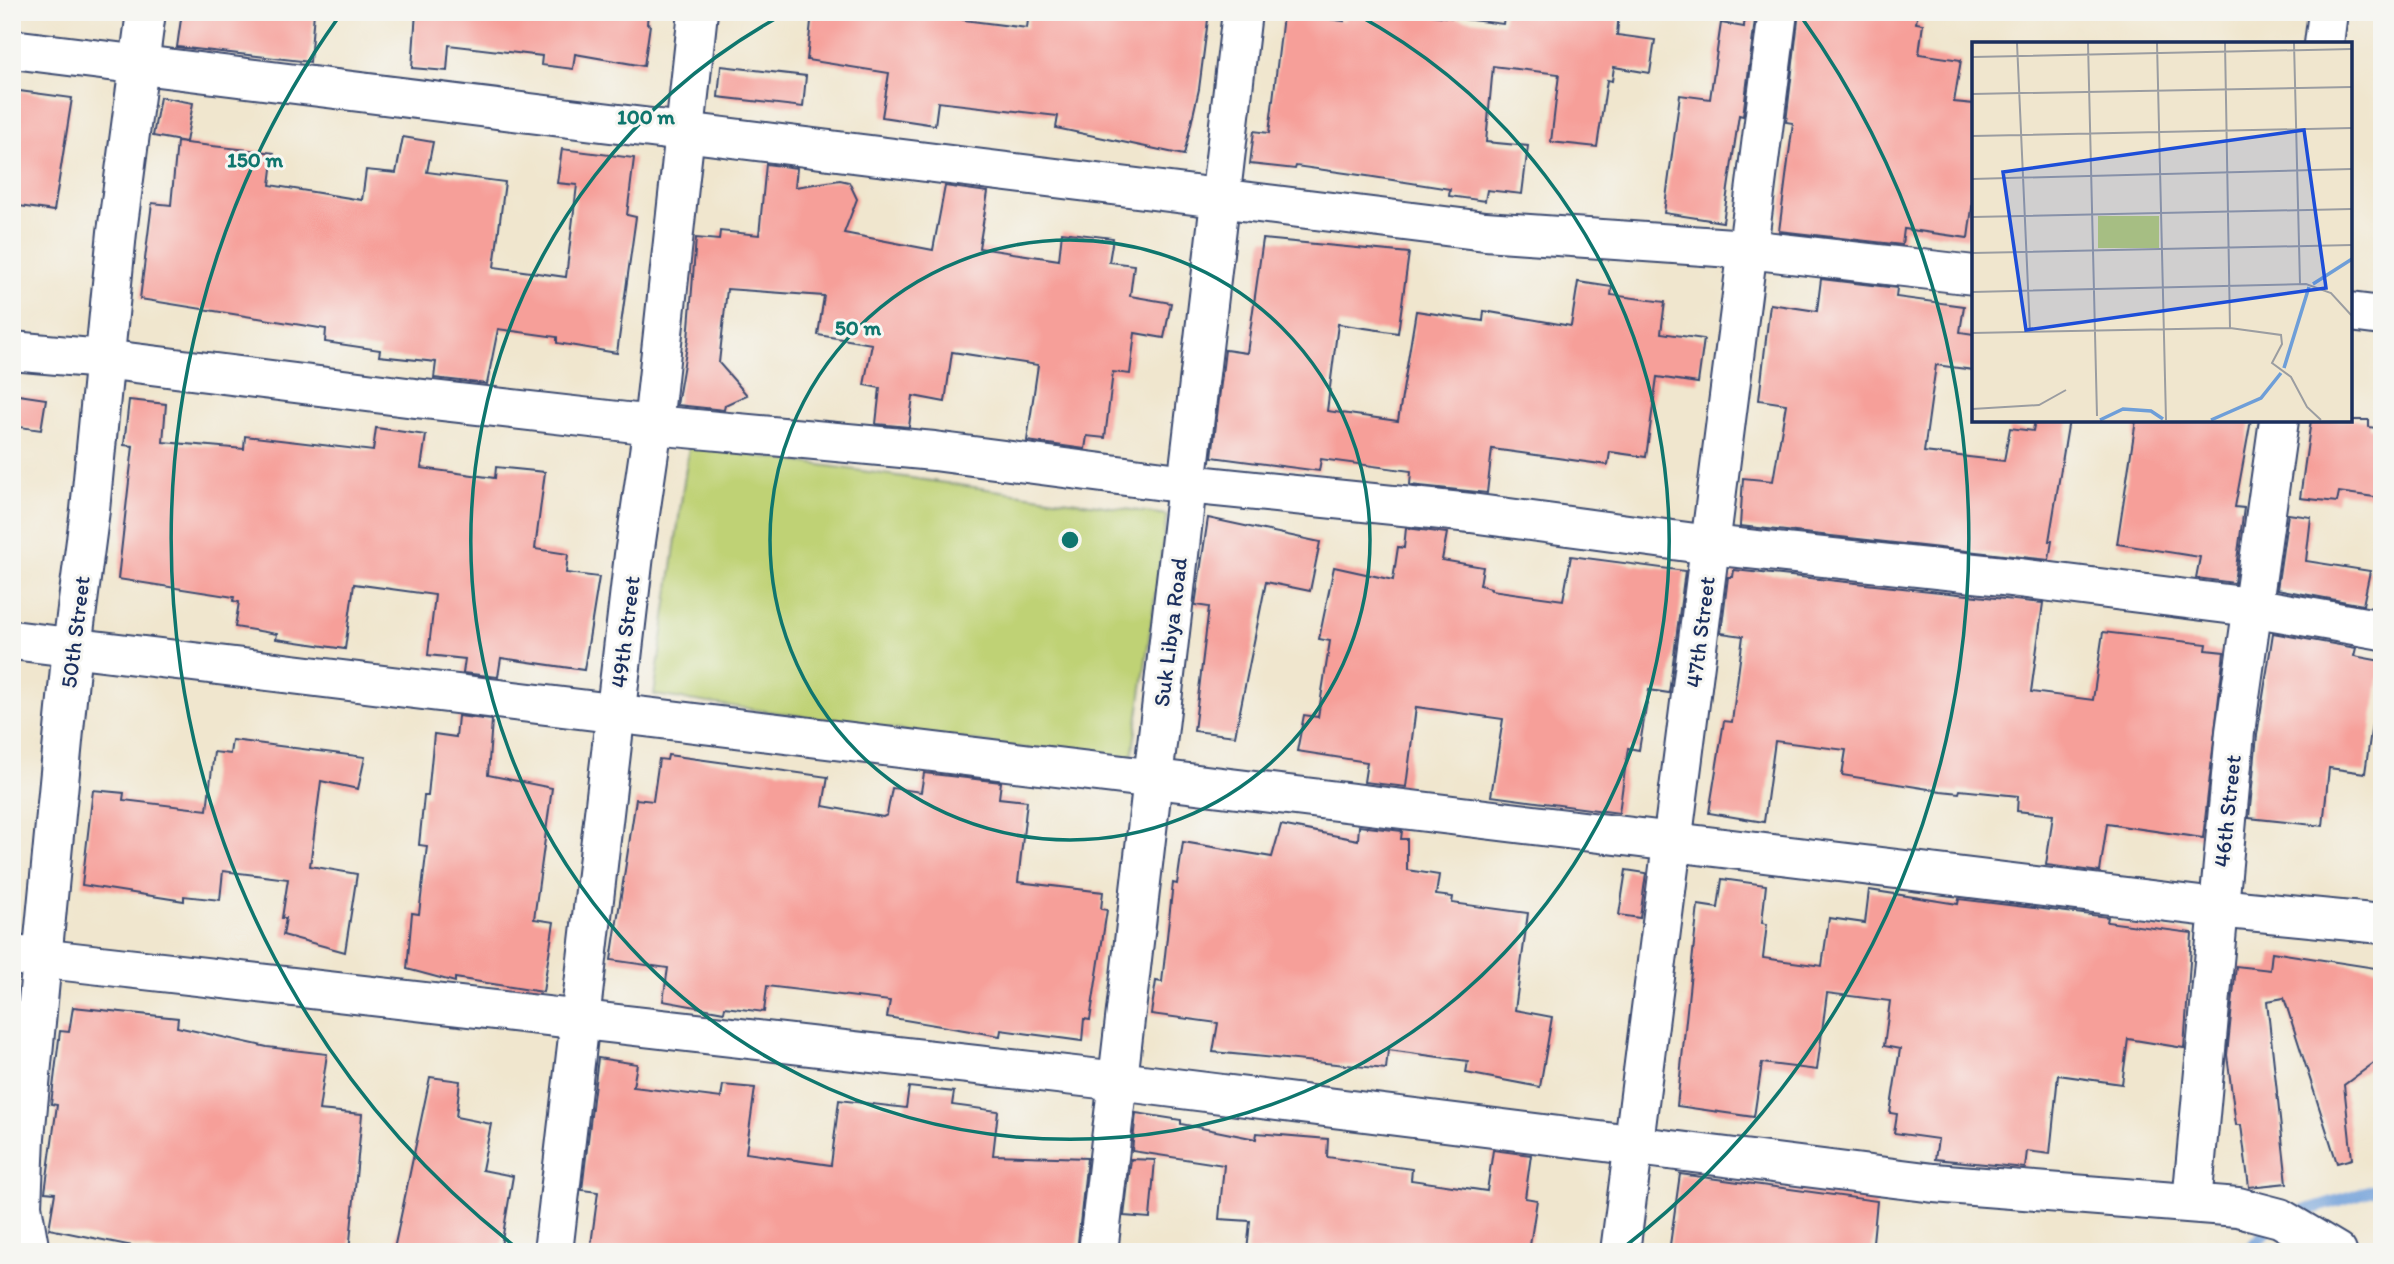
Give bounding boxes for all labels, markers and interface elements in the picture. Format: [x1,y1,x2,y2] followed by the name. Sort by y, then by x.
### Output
[1972,42,2352,422] inset map
[617,104,675,129] text: 100 m
[227,147,283,172] text: 150 m
[835,315,882,340] text: 50 m
[1058,528,1082,552] centre of rings
[1147,555,1193,708] street label: Suk Libya Road
[54,574,96,690] street label: 50th Street
[604,574,646,690] street label: 49th Street
[1679,574,1721,689] street label: 47th Street
[2207,753,2247,869] street label: 46th Street

